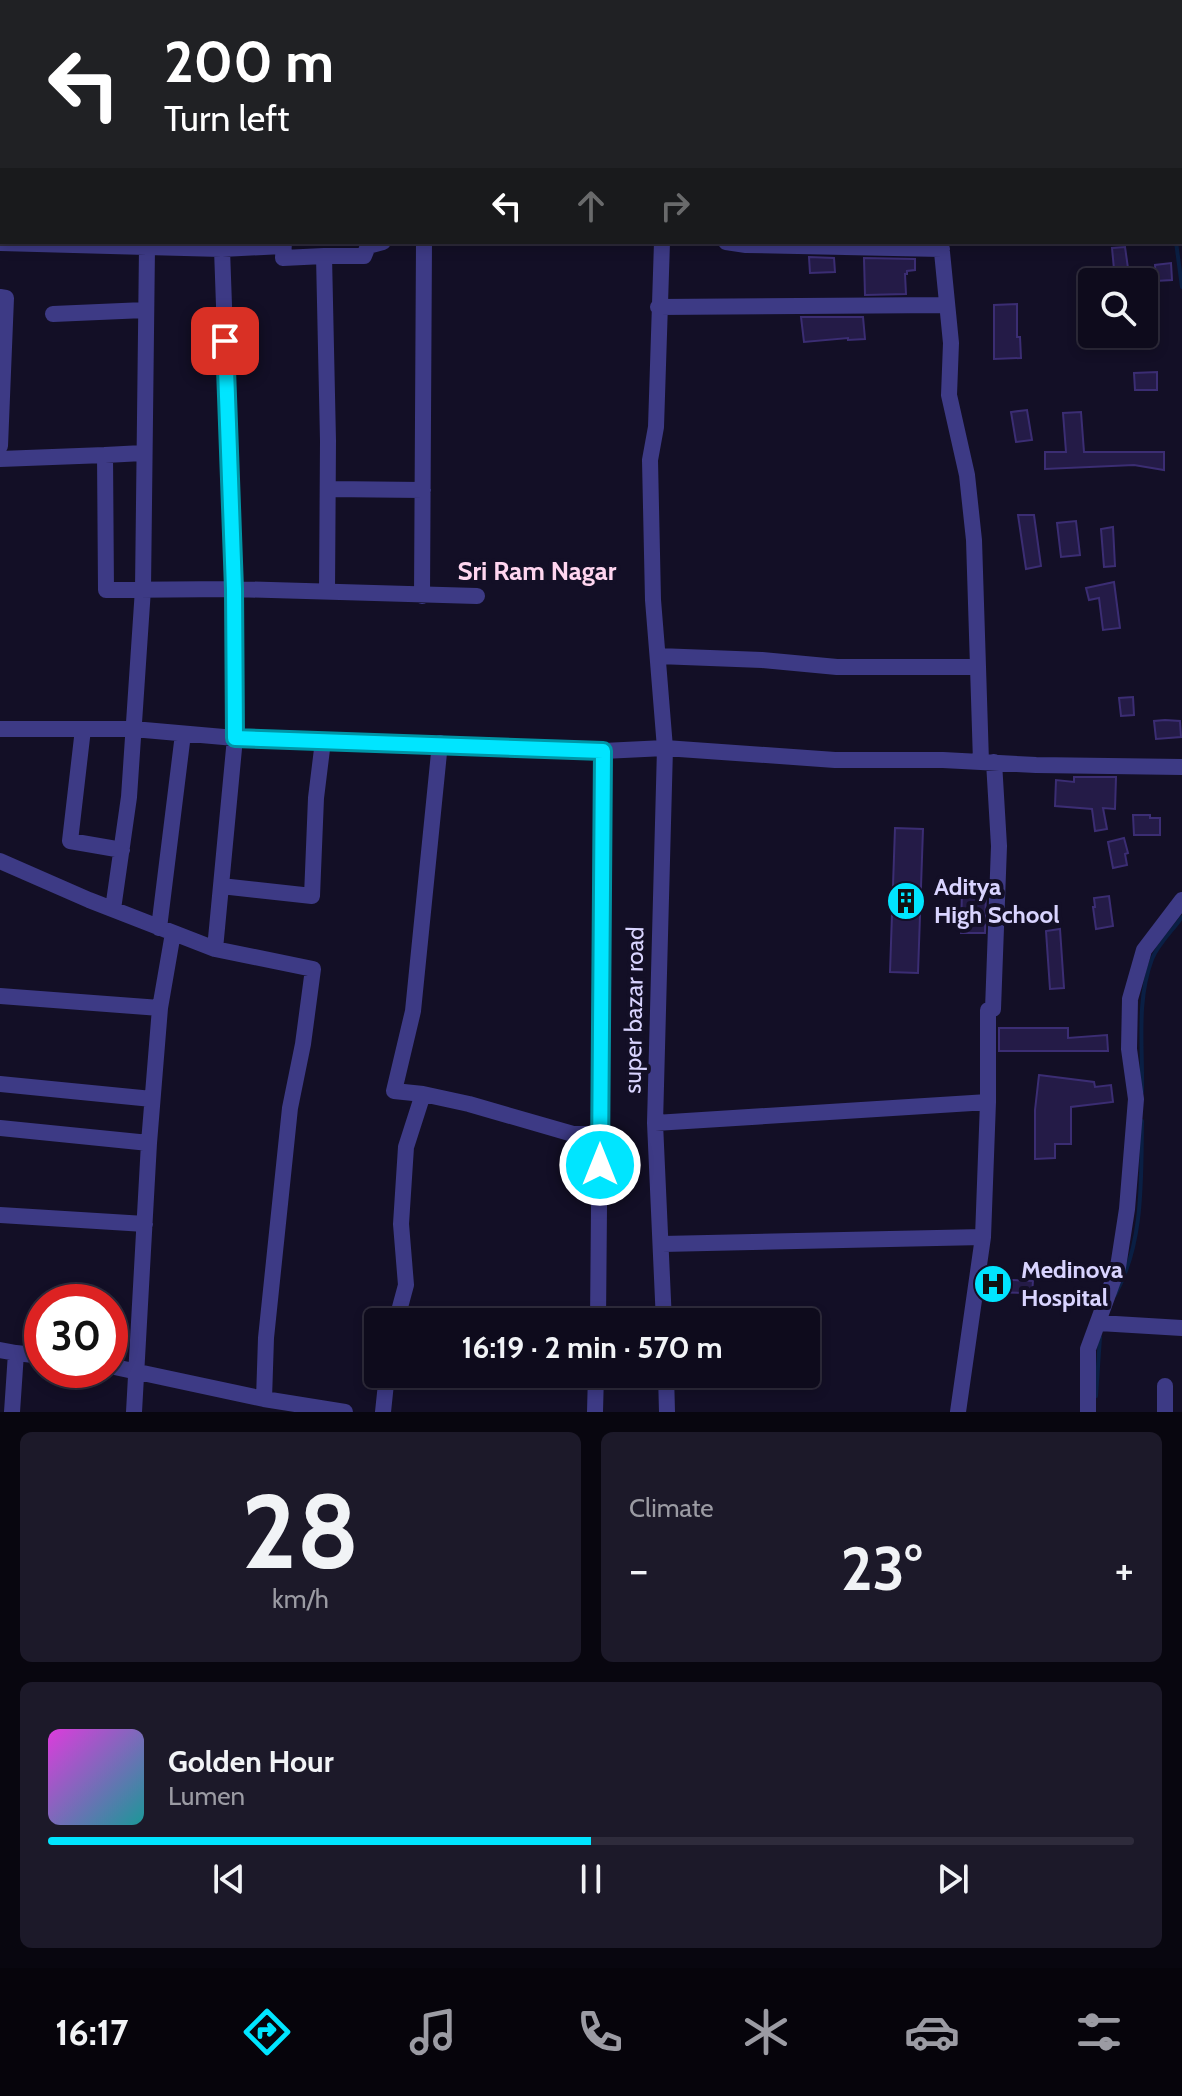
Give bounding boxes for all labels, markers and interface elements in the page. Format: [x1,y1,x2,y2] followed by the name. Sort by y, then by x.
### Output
[164,28,334,96] text: 200 m
[32,32,136,136] icon: left
[164,96,289,140] text: Turn left
[485,184,529,228] icon: left
[569,184,613,228] icon: ahead
[653,184,697,228] icon: right
[1078,268,1158,348] map controls
[1078,268,1158,348] button: search
[191,307,259,375] pin
[203,319,247,363] icon: arrive
[458,555,617,587] district label: Sri Ram Nagar
[934,872,1059,929] place label: Aditya High School
[885,880,927,922] building icon: Aditya High School
[618,926,649,1094] street label: super bazar road
[558,1123,642,1207] position arrow
[1021,1255,1123,1312] place label: Medinova Hospital
[972,1263,1014,1305] hospital icon: Medinova Hospital
[24,1284,128,1388] speed limit sign: 30
[461,1329,723,1366] text: 16:19 · 2 min · 570 m
[242,1468,359,1594] text: 28
[629,1492,714,1524] text: Climate
[841,1532,922,1605] text: 23°
[629,1543,648,1596] text: −
[1115,1543,1134,1596] text: +
[272,1583,329,1615] text: km/h
[168,1743,334,1780] text: Golden Hour
[168,1780,245,1812] text: Lumen
[207,1857,251,1901] icon: previous
[569,1857,613,1901] icon: pause
[931,1857,975,1901] icon: next
[239,2004,295,2060] icon: directions
[405,2004,461,2060] icon: music
[572,2004,628,2060] icon: phone
[738,2004,794,2060] icon: climate
[904,2004,960,2060] icon: car
[1071,2004,1127,2060] icon: filters
[55,2010,128,2054] text: 16:17

